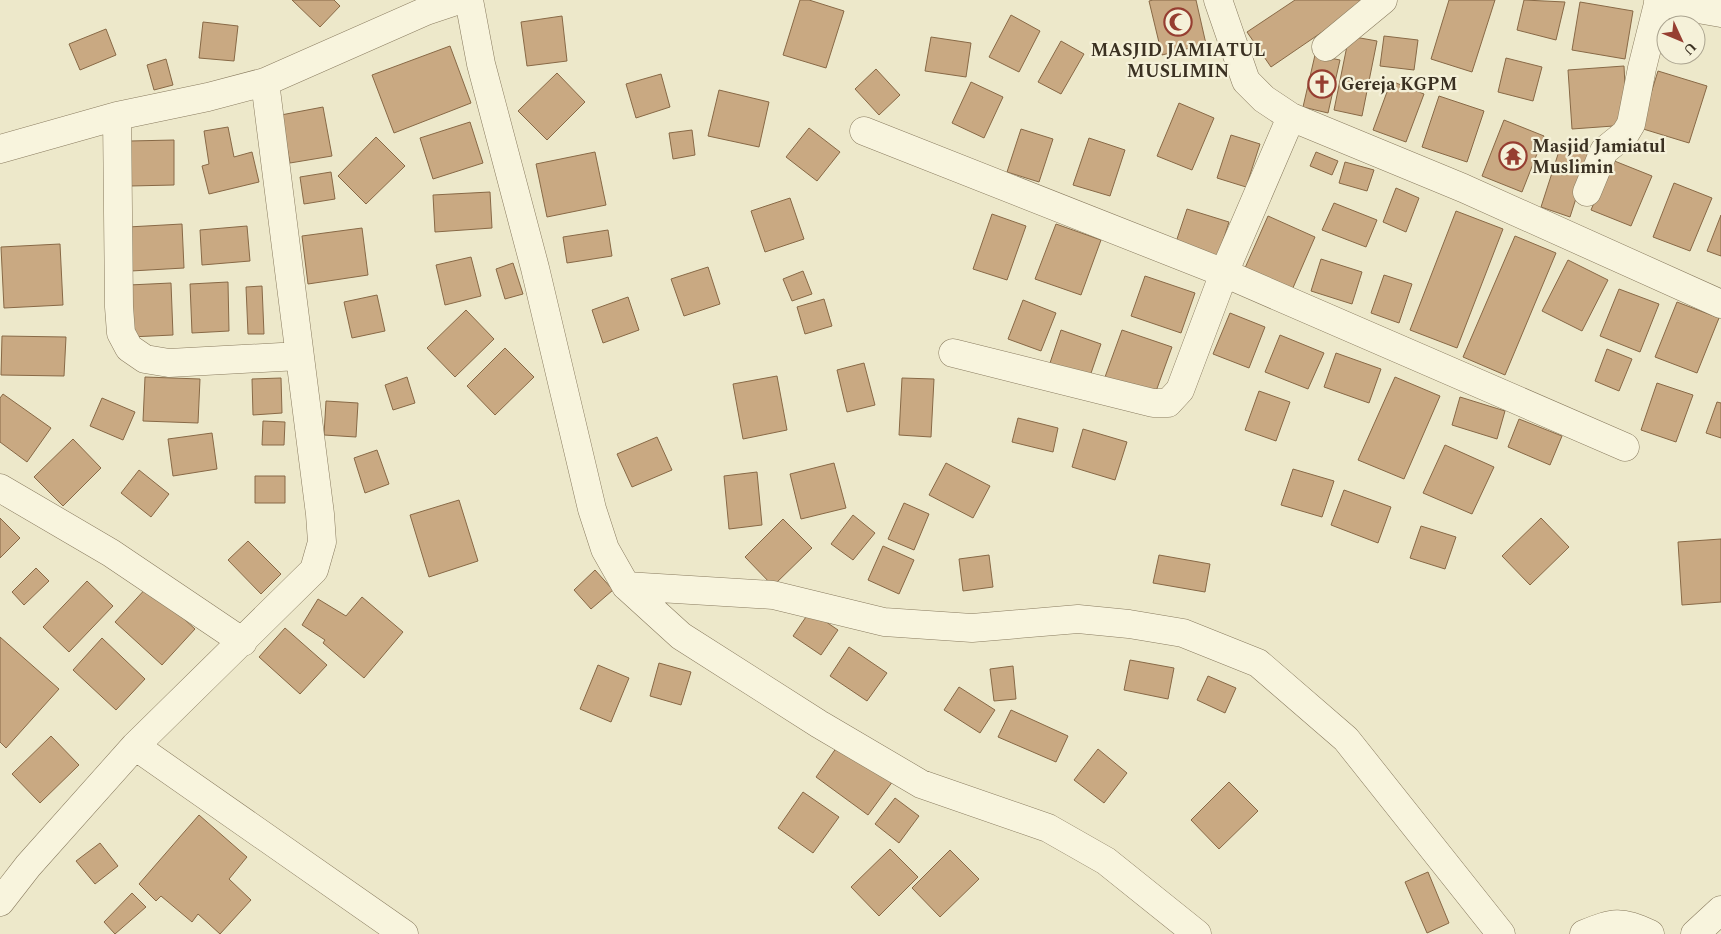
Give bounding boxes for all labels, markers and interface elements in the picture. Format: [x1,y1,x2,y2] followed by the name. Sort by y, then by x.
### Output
[1163,7,1193,37] mosque icon: MASJID JAMIATUL MUSLIMIN
[1656,15,1706,65] north arrow
[1090,37,1266,85] place label: MASJID JAMIATUL MUSLIMIN
[1678,37,1702,60] text: U
[1307,69,1337,99] church icon: Gereja KGPM
[1341,71,1457,98] place label: Gereja KGPM
[1532,133,1666,181] place label: Masjid Jamiatul Muslimin
[1498,141,1528,171] temple icon: Masjid Jamiatul Muslimin

